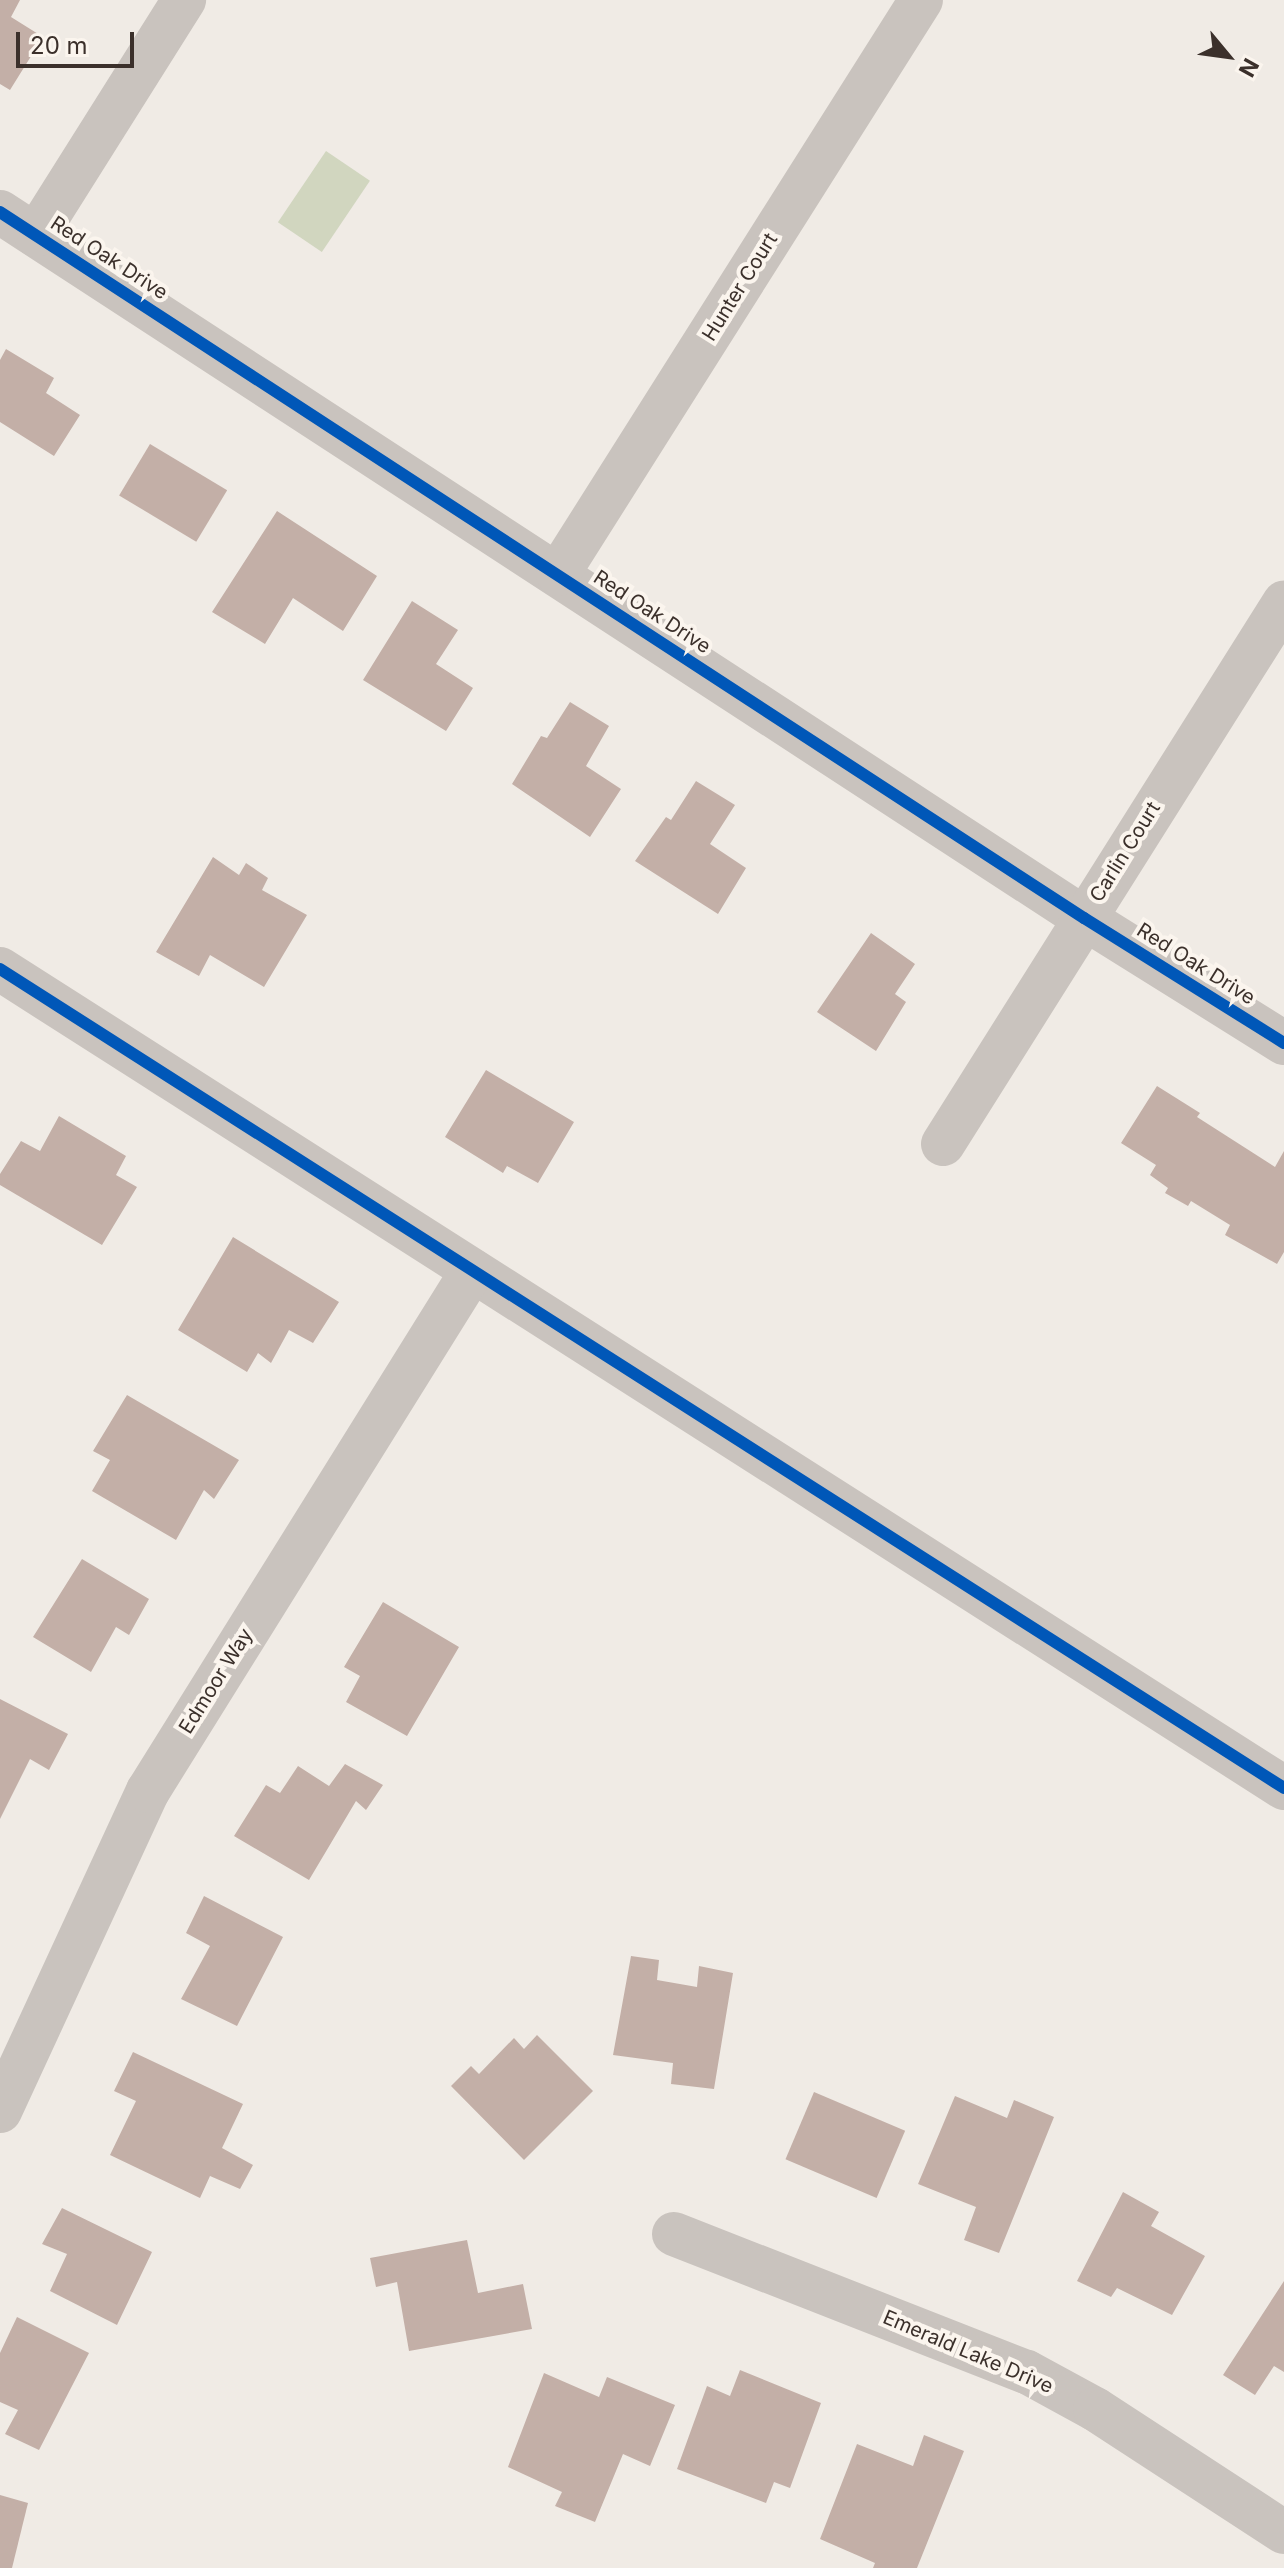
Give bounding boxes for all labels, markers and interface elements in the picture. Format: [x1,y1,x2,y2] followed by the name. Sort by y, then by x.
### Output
[20,16,138,66] scale bar
[1188,16,1268,96] north arrow
[30,31,88,60] text: 20 m
[1234,54,1264,81] text: N
[46,211,172,305] street label: Red Oak Drive
[697,229,783,345] street label: Hunter Court
[589,565,715,659] street label: Red Oak Drive
[1085,797,1165,907] street label: Carlin Court
[1132,918,1260,1010] street label: Red Oak Drive
[174,1624,258,1738] street label: Edmoor Way
[879,2305,1057,2399] street label: Emerald Lake Drive

